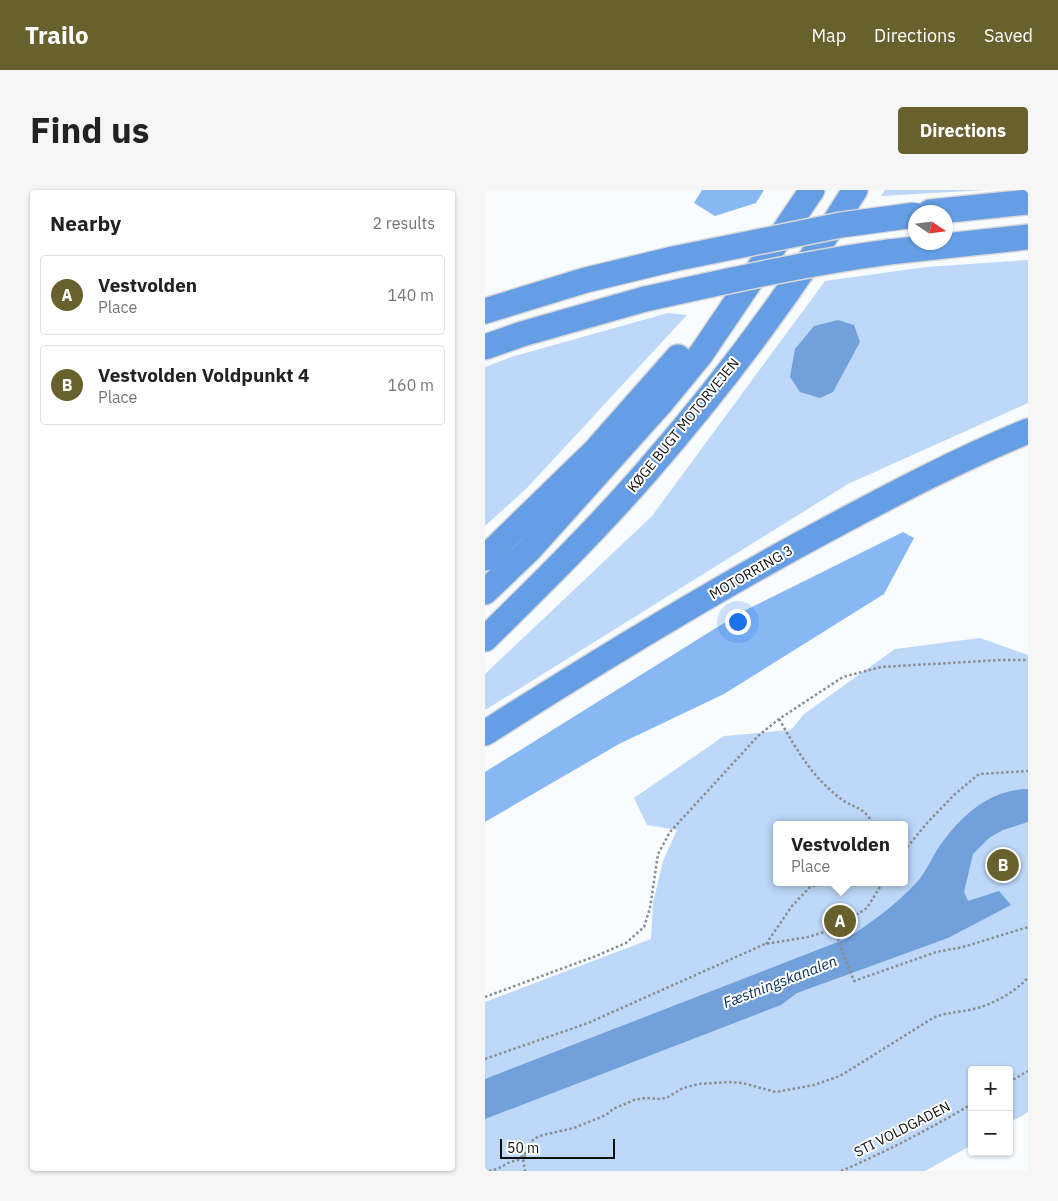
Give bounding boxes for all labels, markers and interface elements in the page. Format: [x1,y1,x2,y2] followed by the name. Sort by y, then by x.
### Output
[25,19,89,51] text: Trailo
[811,24,846,47] text: Map
[874,24,956,47] text: Directions
[984,24,1033,47] text: Saved
[30,107,149,153] text: Find us
[898,107,1028,154] button: Directions
[908,205,953,250] north arrow
[50,209,121,237] text: Nearby
[372,213,435,233] text: 2 results
[98,273,197,297] text: Vestvolden
[62,285,72,305] text: A
[387,285,434,305] text: 140 m
[98,297,137,317] text: Place
[623,354,743,496] street label: KØGE BUGT MOTORVEJEN
[98,363,310,387] text: Vestvolden Voldpunkt 4
[62,375,72,395] text: B
[387,375,434,395] text: 160 m
[98,387,137,407] text: Place
[706,541,796,603] street label: MOTORRING 3
[725,609,751,635] your location
[773,821,908,886] popup
[791,832,890,856] text: Vestvolden
[987,846,1019,884] pin: B
[791,856,830,876] text: Place
[824,902,856,940] pin: A
[720,951,840,1012] water label: Fæstningskanalen
[968,1066,1013,1156] map controls
[968,1066,1013,1111] button: +
[851,1097,953,1161] street label: STI VOLDGADEN
[968,1111,1013,1156] button: −
[500,1136,615,1159] scale bar
[507,1139,539,1157] text: 50 m

